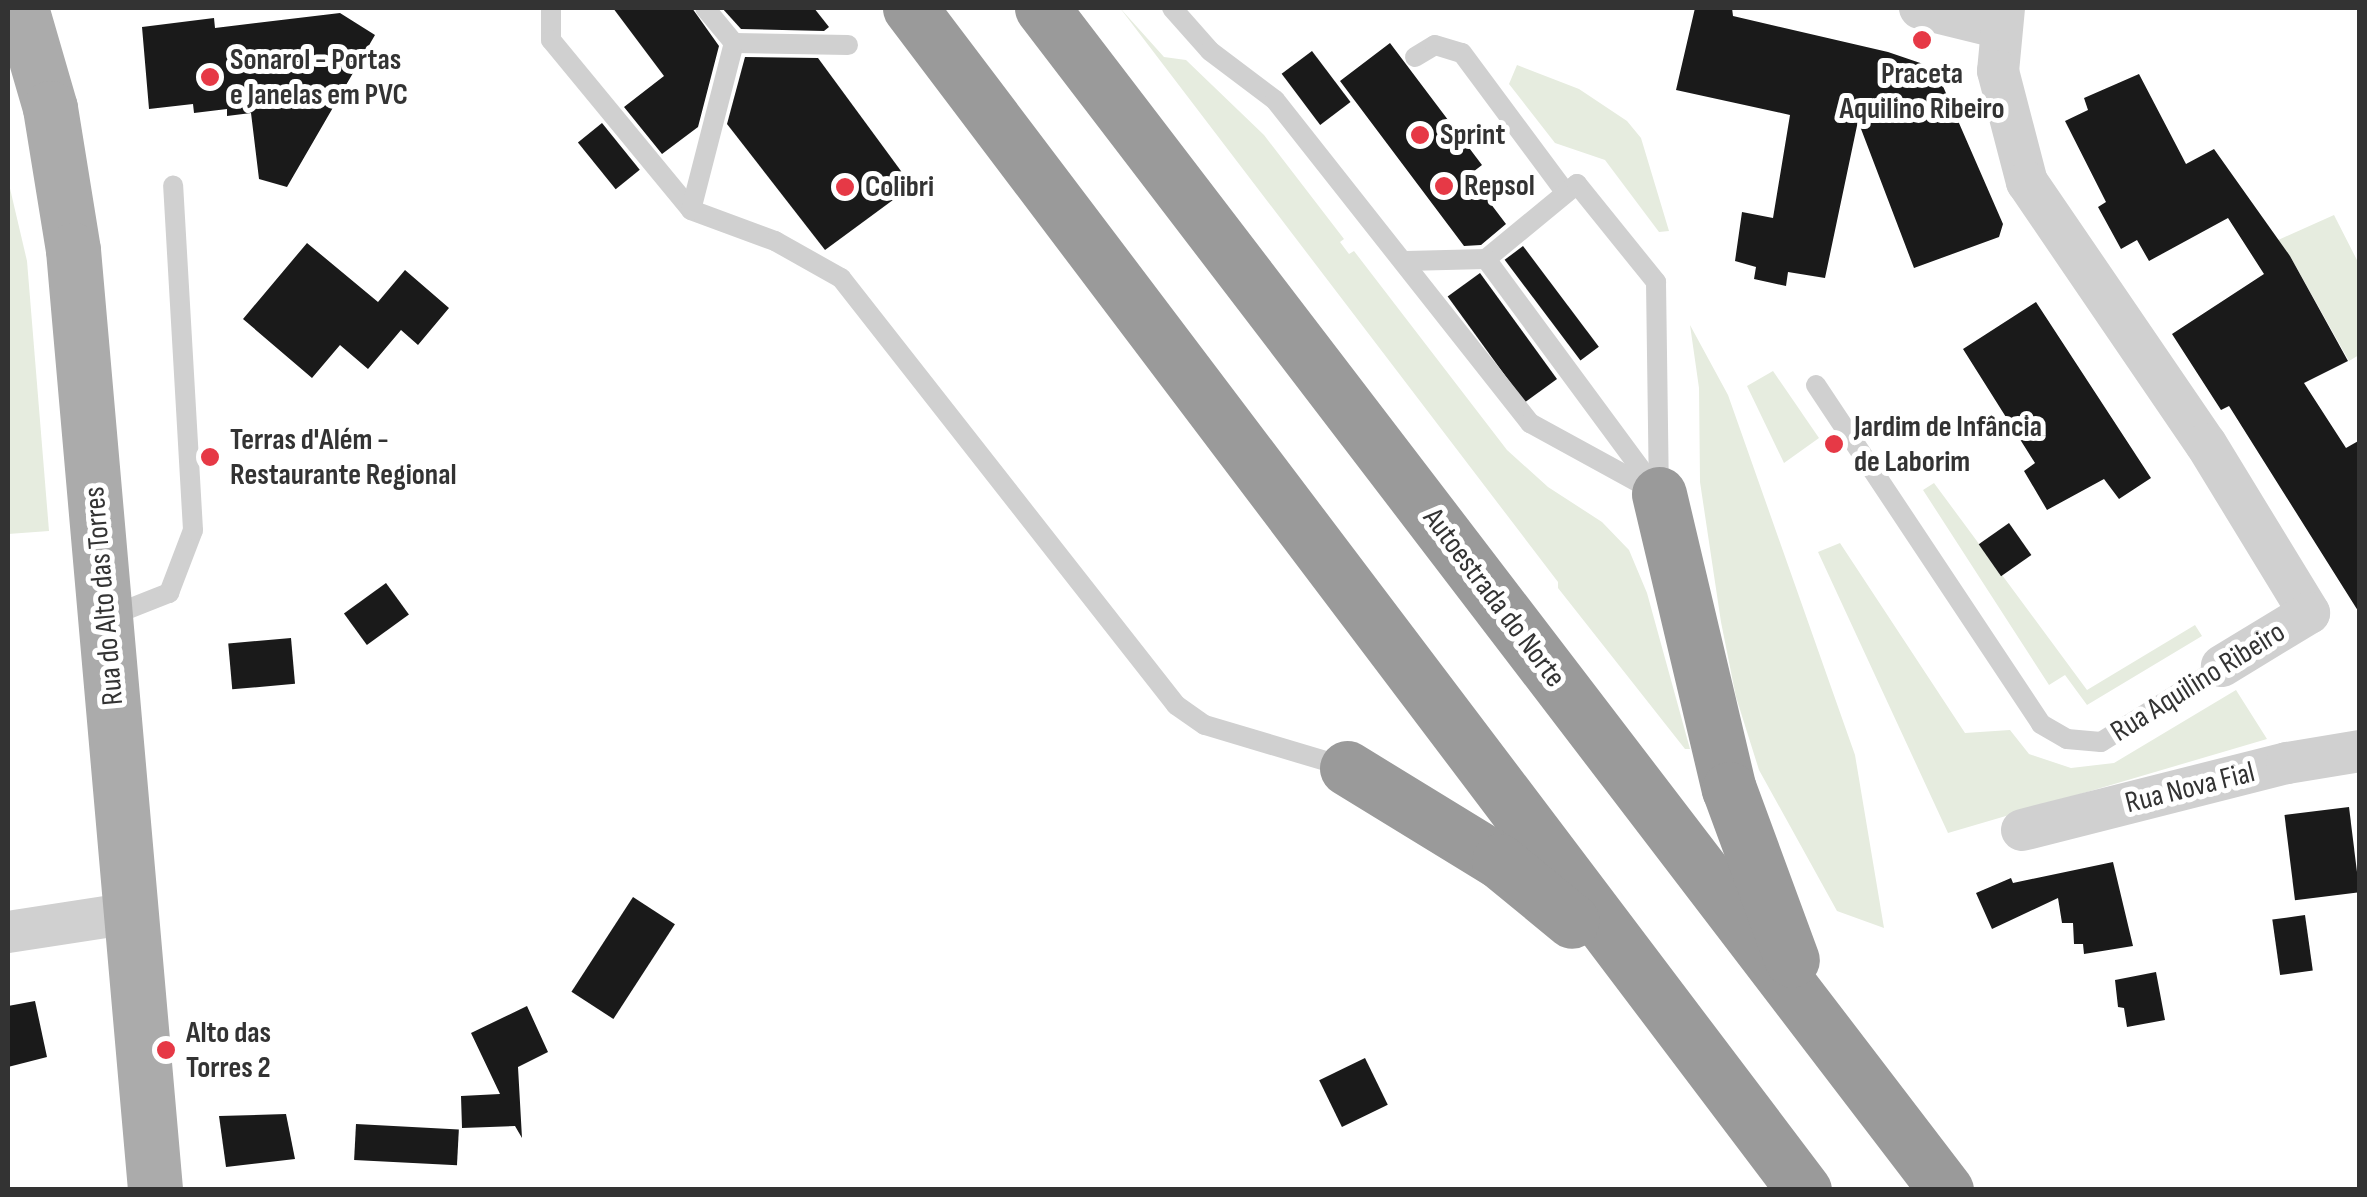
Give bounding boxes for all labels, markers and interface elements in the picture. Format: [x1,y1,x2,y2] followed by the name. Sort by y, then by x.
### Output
[1911,29,1933,51] marker: Praceta Aquilino Ribeiro
[230,42,408,112] place label: Sonarol - Portas e Janelas em PVC
[1839,56,2005,126] place label: Praceta Aquilino Ribeiro
[199,66,221,88] marker: Sonarol - Portas e Janelas em PVC
[1440,117,1505,153] place label: Sprint
[1409,124,1431,146] marker: Sprint
[1464,168,1535,204] place label: Repsol
[865,169,934,205] place label: Colibri
[1433,175,1455,197] marker: Repsol
[834,176,856,198] marker: Colibri
[1854,409,2042,480] place label: Jardim de Infância de Laborim
[230,422,457,492] place label: Terras d'Além - Restaurante Regional
[1823,433,1845,455] marker: Jardim de Infância de Laborim
[199,446,221,468] marker: Terras d'Além - Restaurante Regional
[77,485,131,707] street label: Rua do Alto das Torres
[1415,501,1573,695] street label: Autoestrada do Norte
[2104,614,2292,750] street label: Rua Aquilino Ribeiro
[2121,755,2259,821] street label: Rua Nova Fial
[186,1015,271,1086] place label: Alto das Torres 2
[155,1039,177,1061] marker: Alto das Torres 2

